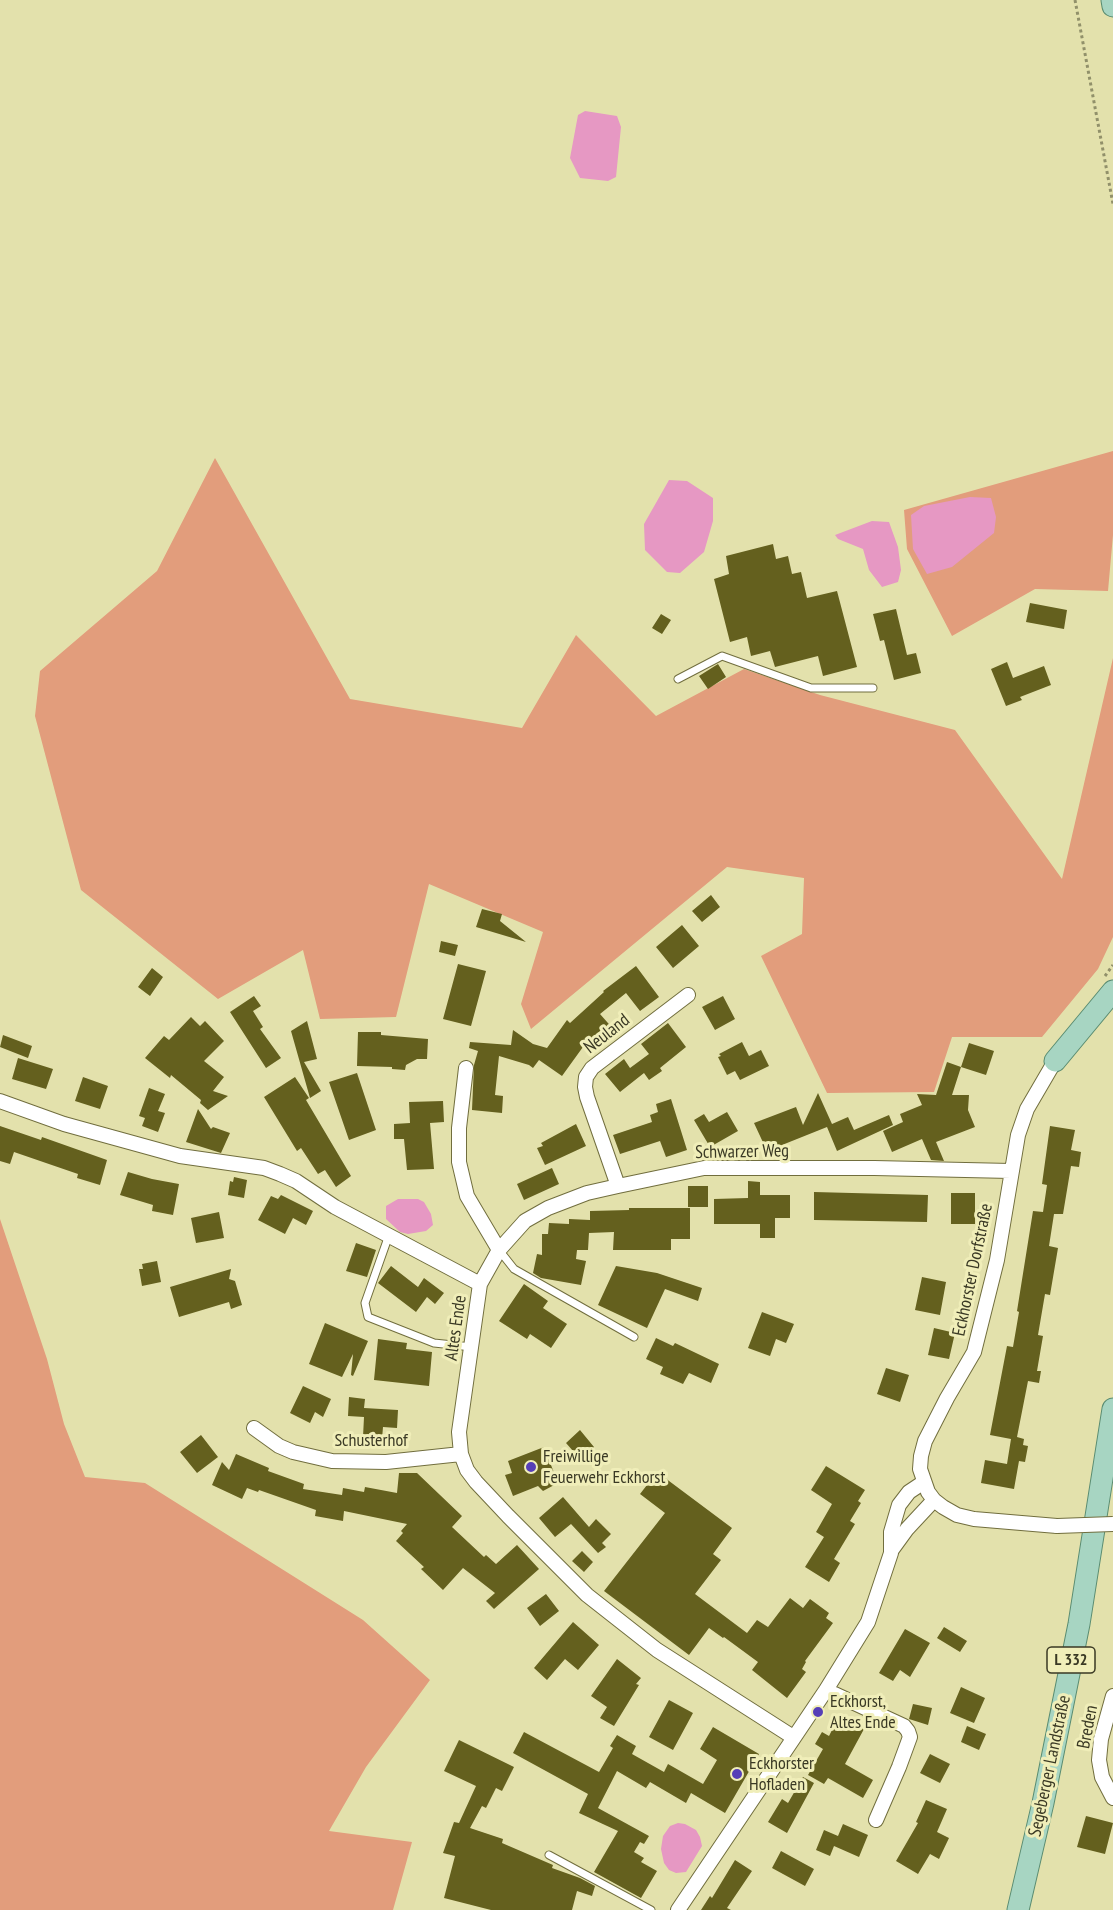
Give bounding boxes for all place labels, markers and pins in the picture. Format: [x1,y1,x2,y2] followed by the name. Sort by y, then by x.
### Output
[543,1446,665,1488] place label: Freiwillige Feuerwehr Eckhorst
[524,1460,538,1474] marker: Freiwillige Feuerwehr Eckhorst
[830,1691,896,1734] place label: Eckhorst, Altes Ende
[811,1705,825,1719] marker: Eckhorst, Altes Ende
[749,1753,814,1796] place label: Eckhorster Hofladen
[730,1767,744,1781] marker: Eckhorster Hofladen

